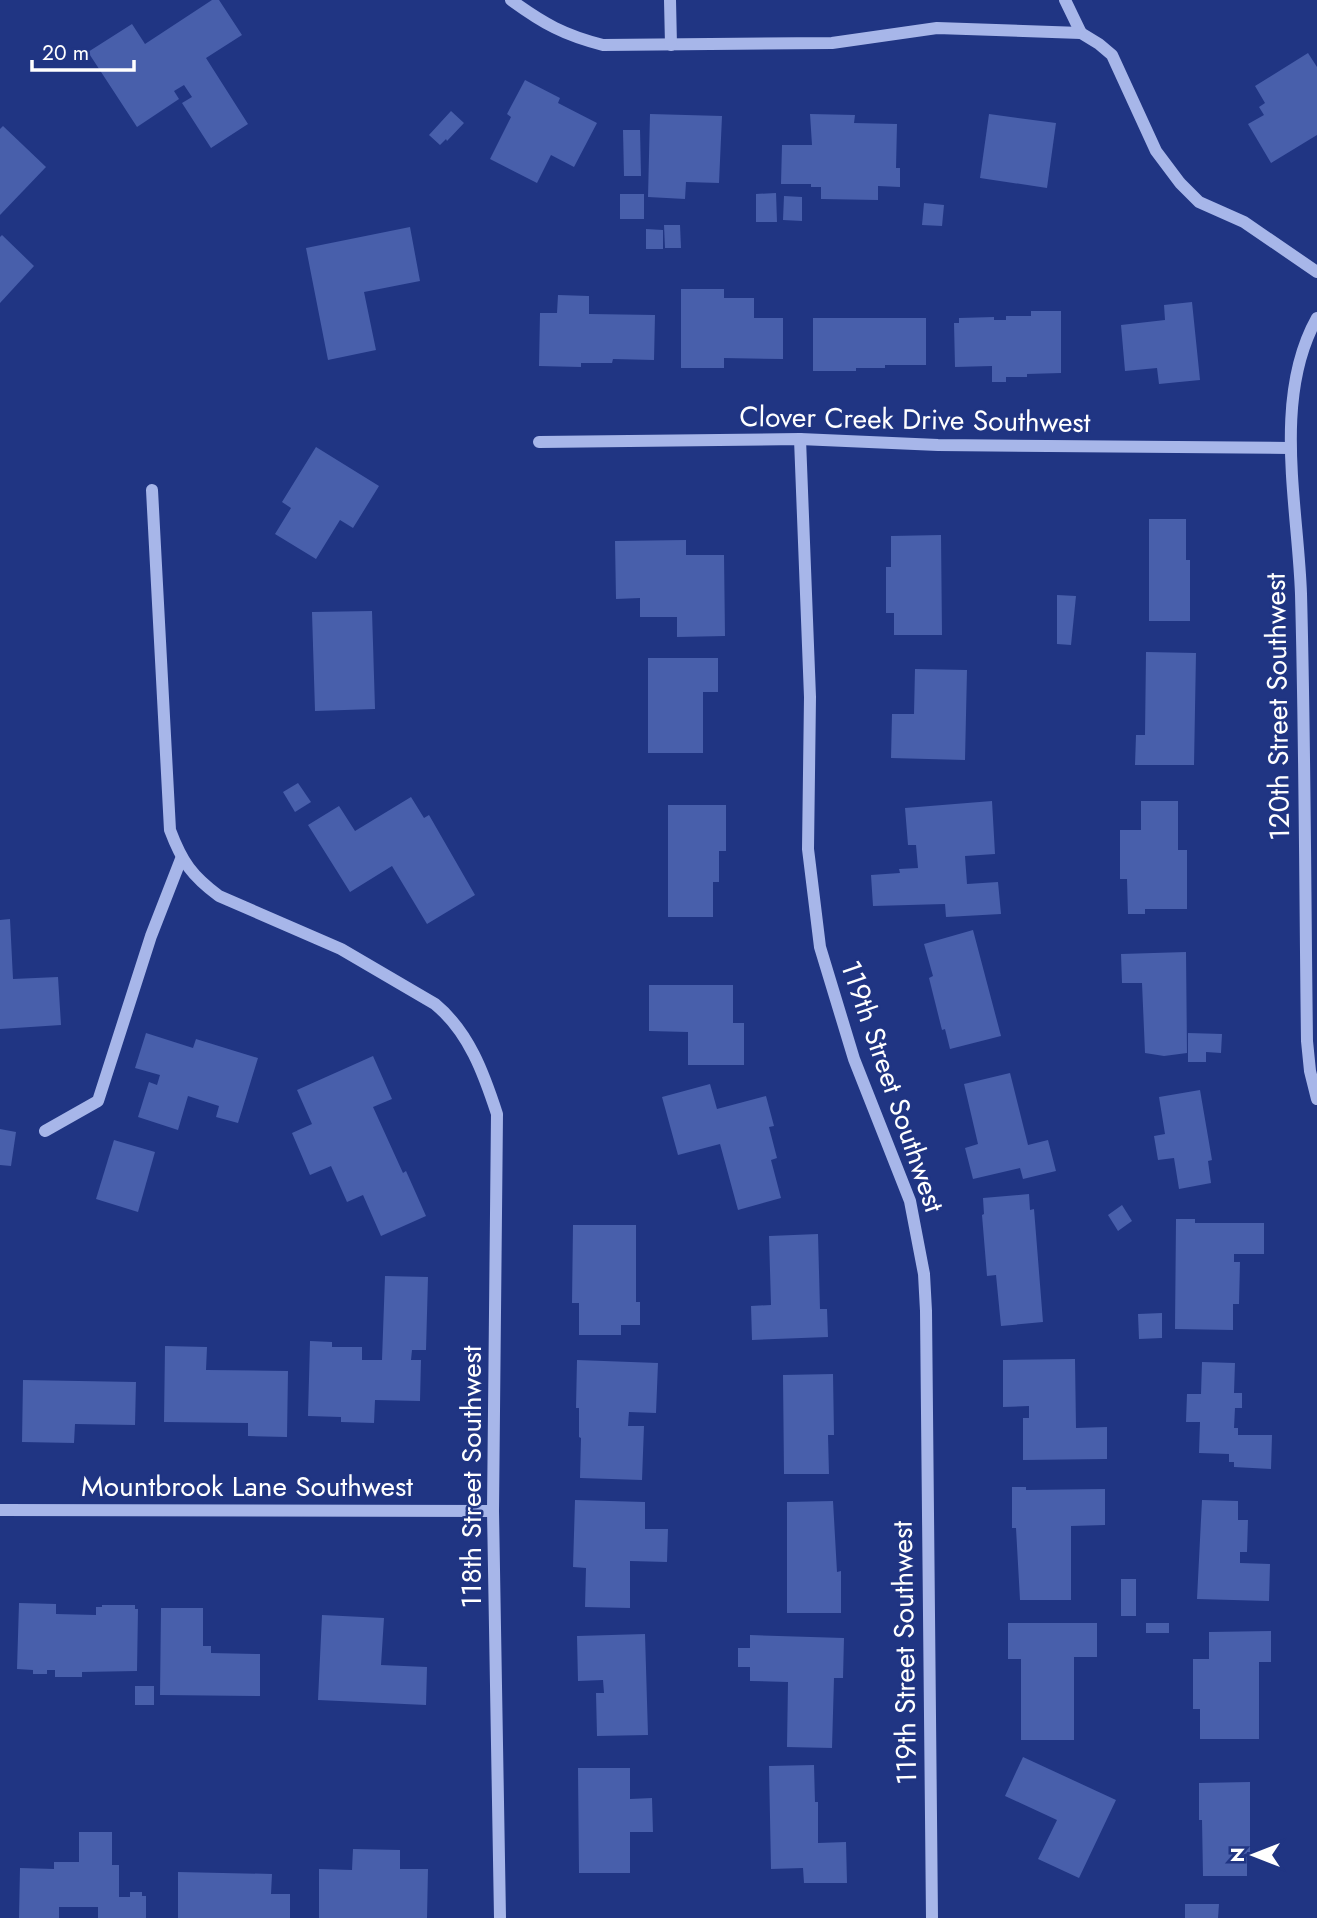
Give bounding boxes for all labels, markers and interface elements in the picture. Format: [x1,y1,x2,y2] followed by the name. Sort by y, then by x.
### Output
[32,28,133,72] scale bar
[42,38,89,68] text: 20 m
[739,396,1091,443] street label: Clover Creek Drive Southwest
[1255,572,1300,841] street label: 120th Street Southwest
[830,955,955,1218] street label: 119th Street Southwest
[451,1345,492,1609] street label: 118th Street Southwest
[81,1466,413,1507] street label: Mountbrook Lane Southwest
[882,1520,927,1785] street label: 119th Street Southwest
[1219,1820,1289,1890] north arrow
[1224,1847,1251,1863] text: N

